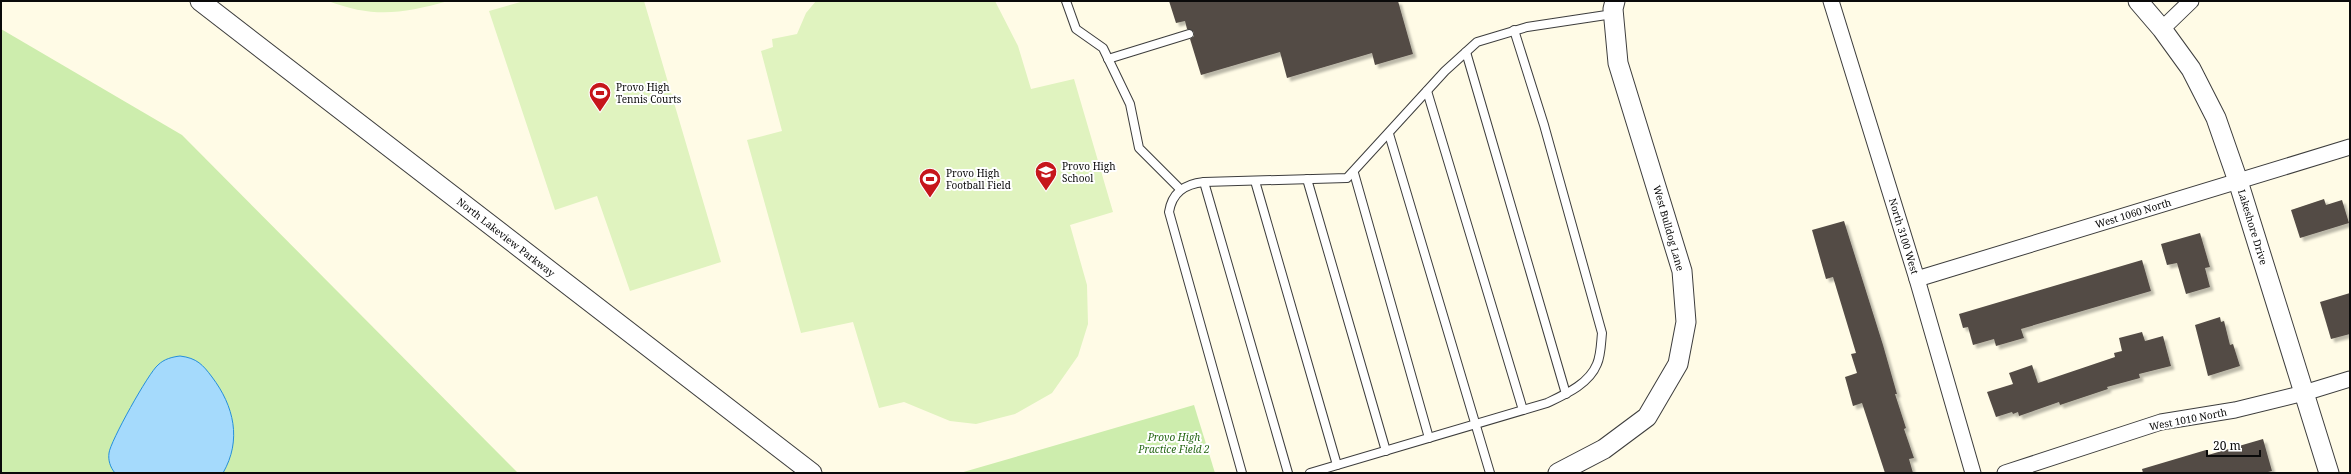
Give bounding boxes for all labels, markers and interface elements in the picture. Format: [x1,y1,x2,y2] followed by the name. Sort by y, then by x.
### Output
[587,80,613,113] sports icon: Provo High Tennis Courts
[616,80,682,106] place label: Provo High Tennis Courts
[1033,159,1059,192] school or university icon: Provo High School
[1062,159,1116,185] place label: Provo High School
[917,166,943,199] sports icon: Provo High Football Field
[946,166,1011,192] place label: Provo High Football Field
[1650,184,1688,272] street label: West Bulldog Lane
[2235,187,2271,267] street label: Lakeshore Drive
[454,194,558,280] street label: North Lakeview Parkway
[2093,195,2173,231] street label: West 1060 North
[1886,196,1922,276] street label: North 3100 West
[2148,404,2229,433] street label: West 1010 North
[1137,430,1210,456] park label: Provo High Practice Field 2
[2207,432,2260,458] scale bar
[2213,437,2241,454] text: 20 m

